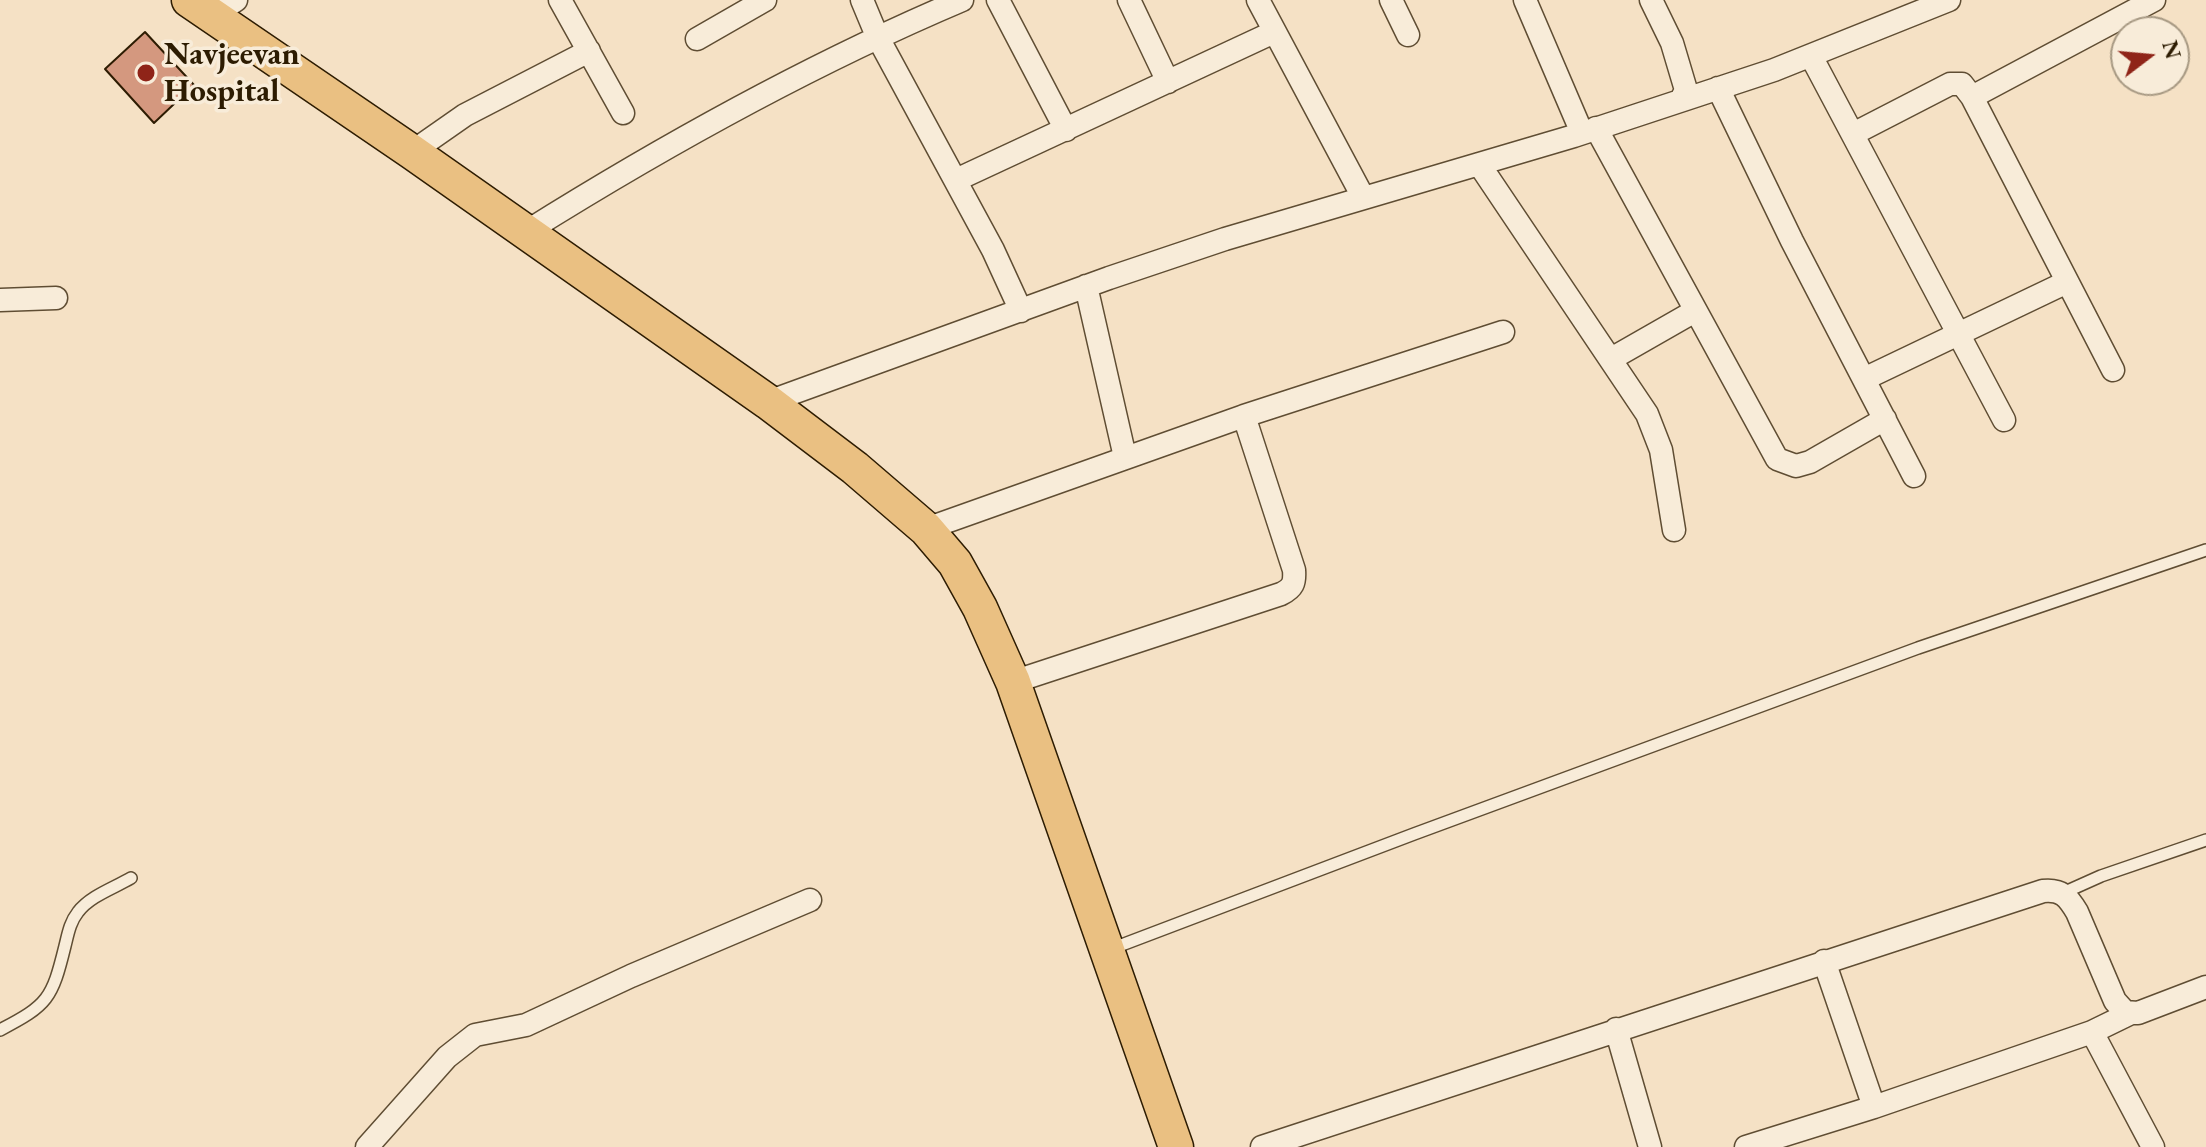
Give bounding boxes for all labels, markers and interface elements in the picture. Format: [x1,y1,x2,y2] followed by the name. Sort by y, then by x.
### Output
[2110,16,2190,96] north arrow
[164,36,300,111] place label: Navjeevan Hospital
[2155,37,2188,62] text: N
[135,62,157,84] marker: Navjeevan Hospital

